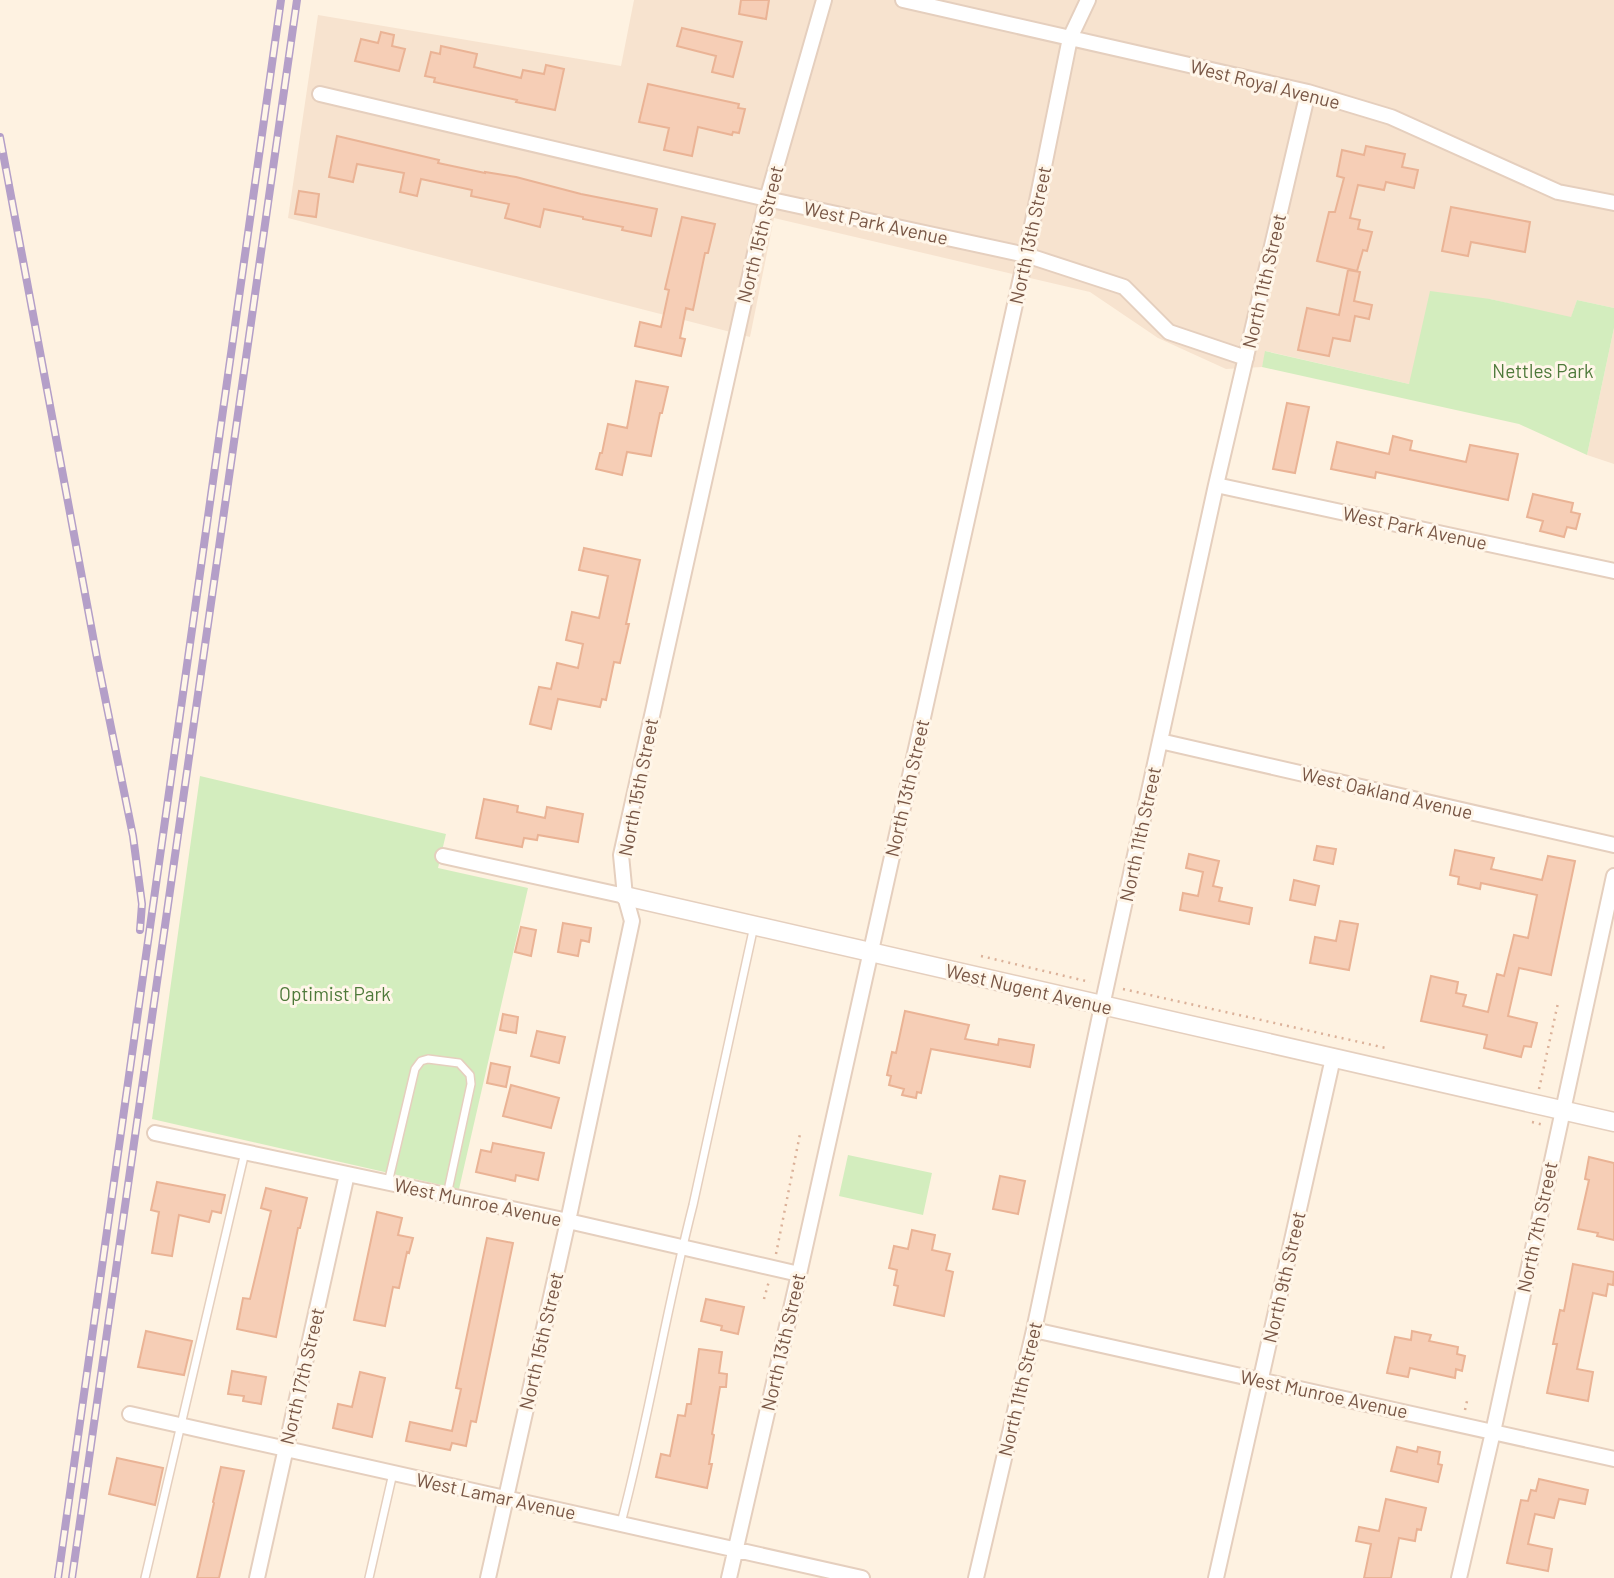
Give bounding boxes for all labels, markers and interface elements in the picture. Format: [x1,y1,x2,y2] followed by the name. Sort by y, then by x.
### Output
[1188,54,1343,113] street label: West Royal Avenue
[731,163,788,305] street label: North 15th Street
[1004,164,1055,306] street label: North 13th Street
[802,196,950,249] street label: West Park Avenue
[1237,211,1290,350] street label: North 11th Street
[1492,359,1594,382] park label: Nettles Park
[1341,501,1489,554] street label: West Park Avenue
[613,716,662,858] street label: North 15th Street
[879,717,934,859] street label: North 13th Street
[1299,762,1475,823] street label: West Oakland Avenue
[1114,764,1165,904] street label: North 11th Street
[944,958,1115,1019] street label: West Nugent Avenue
[279,982,391,1005] park label: Optimist Park
[1511,1159,1562,1294] street label: North 7th Street
[392,1172,564,1231] street label: West Munroe Avenue
[1257,1209,1310,1345] street label: North 9th Street
[513,1270,568,1412] street label: North 15th Street
[755,1271,810,1413] street label: North 13th Street
[275,1305,328,1447] street label: North 17th Street
[993,1319,1046,1458] street label: North 11th Street
[1238,1364,1410,1423] street label: West Munroe Avenue
[414,1467,578,1524] street label: West Lamar Avenue

